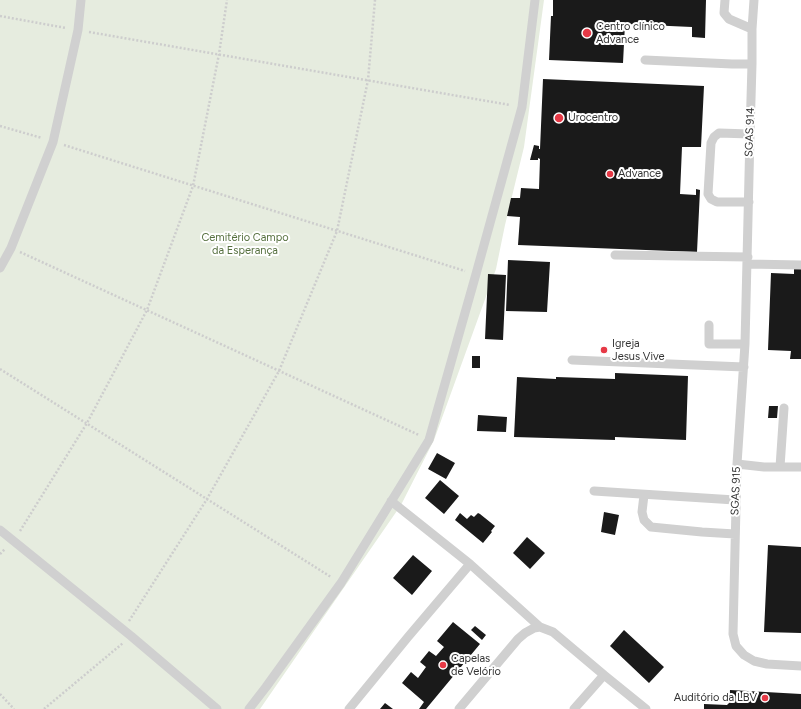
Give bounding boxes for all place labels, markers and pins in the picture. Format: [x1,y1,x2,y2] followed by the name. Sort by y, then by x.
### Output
[596,20,665,46] place label: Centro clínico Advance
[581,27,593,39] marker: Centro clínico Advance
[568,111,618,125] place label: Urocentro
[553,112,565,124] marker: Urocentro
[618,167,661,181] place label: Advance
[605,169,615,179] marker: Advance
[612,337,665,363] place label: Igreja Jesus Vive
[599,345,609,355] marker: Igreja Jesus Vive
[451,652,501,678] place label: Capelas de Velório
[438,660,448,670] marker: Capelas de Velório
[674,691,757,705] place label: Auditório da LBV
[760,693,770,703] marker: Auditório da LBV

